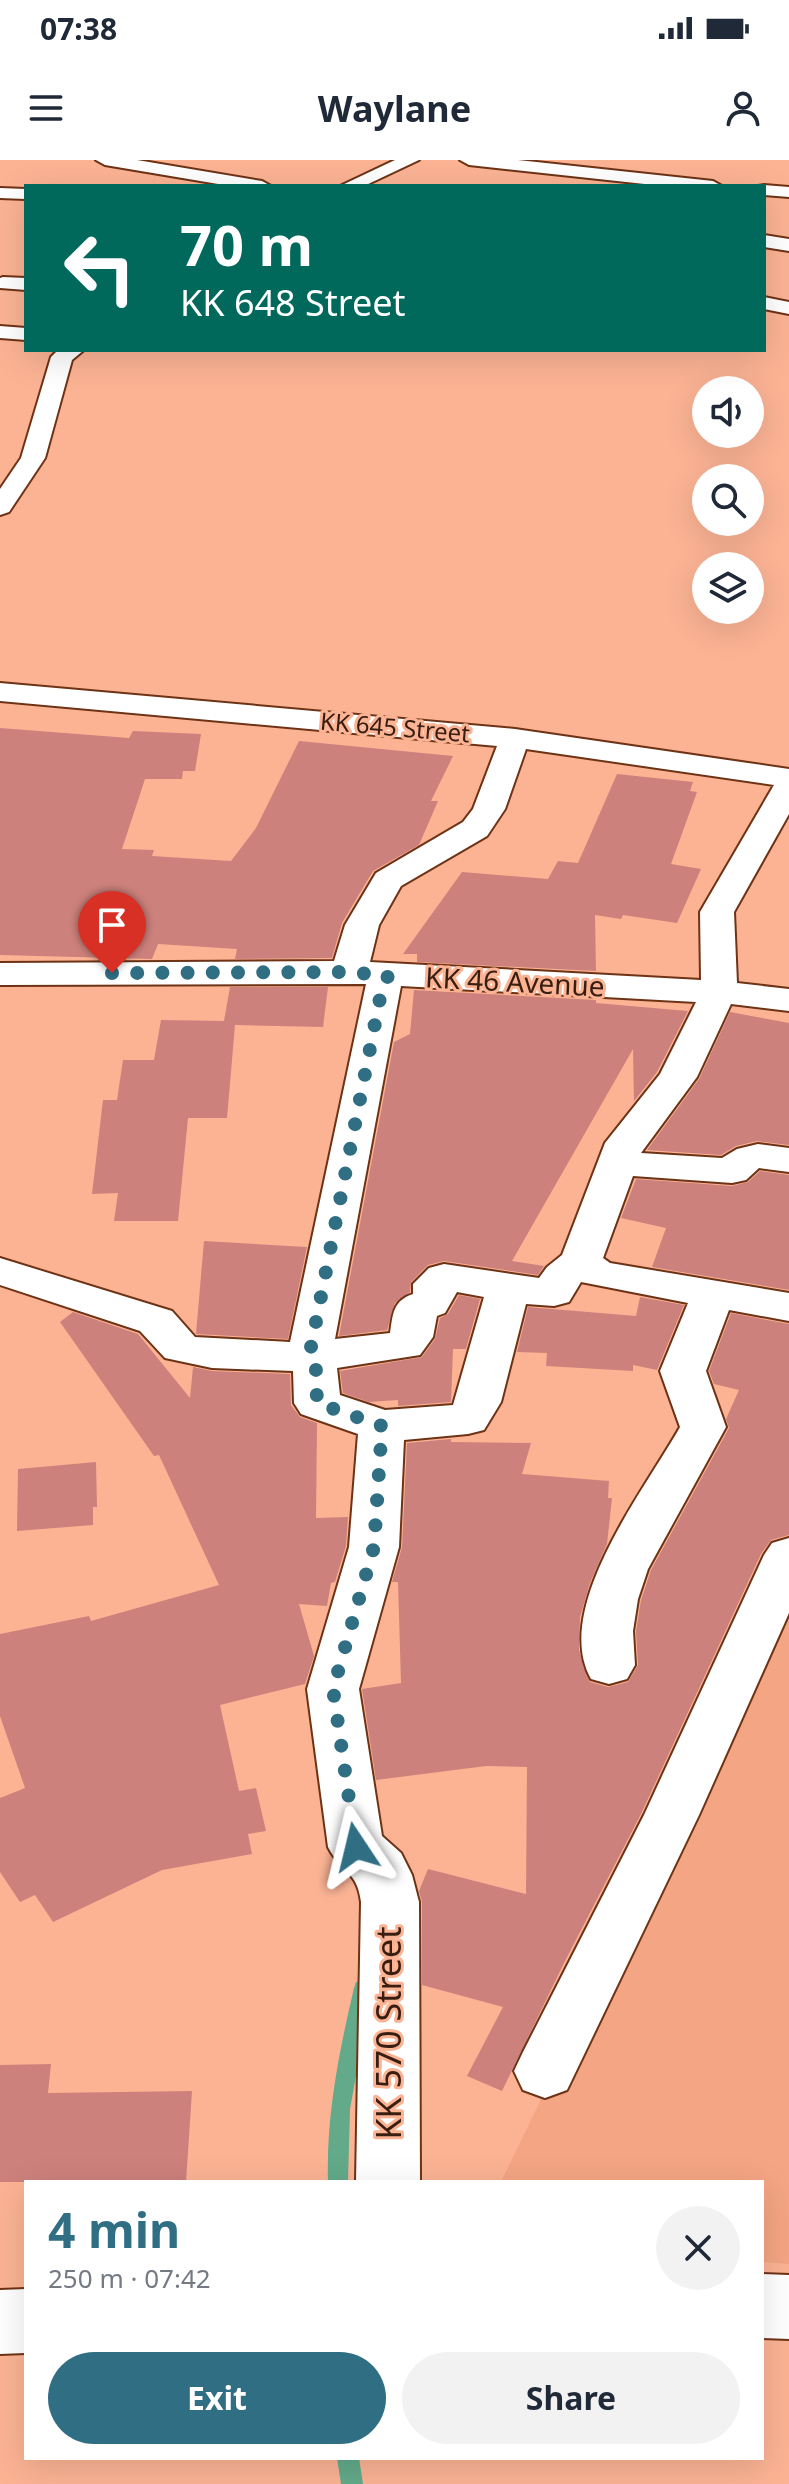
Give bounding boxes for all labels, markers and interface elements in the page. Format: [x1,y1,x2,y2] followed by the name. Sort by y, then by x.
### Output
[40,8,117,49] text: 07:38
[318,84,471,133] text: Waylane
[24,86,68,130] icon: menu
[721,86,765,130] icon: person
[180,206,313,282] text: 70 m
[48,216,152,320] icon: left
[180,278,406,327] text: KK 648 Street
[692,376,764,624] map controls
[692,376,764,448] button: sound
[692,464,764,536] button: search
[692,552,764,624] button: layers
[319,704,472,750] street label: KK 645 Street
[78,891,146,973] pin
[90,903,134,947] icon: arrive
[424,957,606,1005] street label: KK 46 Avenue
[314,1805,398,1889] position arrow
[365,1926,411,2140] street label: KK 570 Street
[48,2197,180,2262] text: 4 min
[656,2206,740,2290] button: close
[48,2260,211,2296] text: 250 m · 07:42
[48,2352,386,2444] button: Exit
[402,2352,740,2444] button: Share

